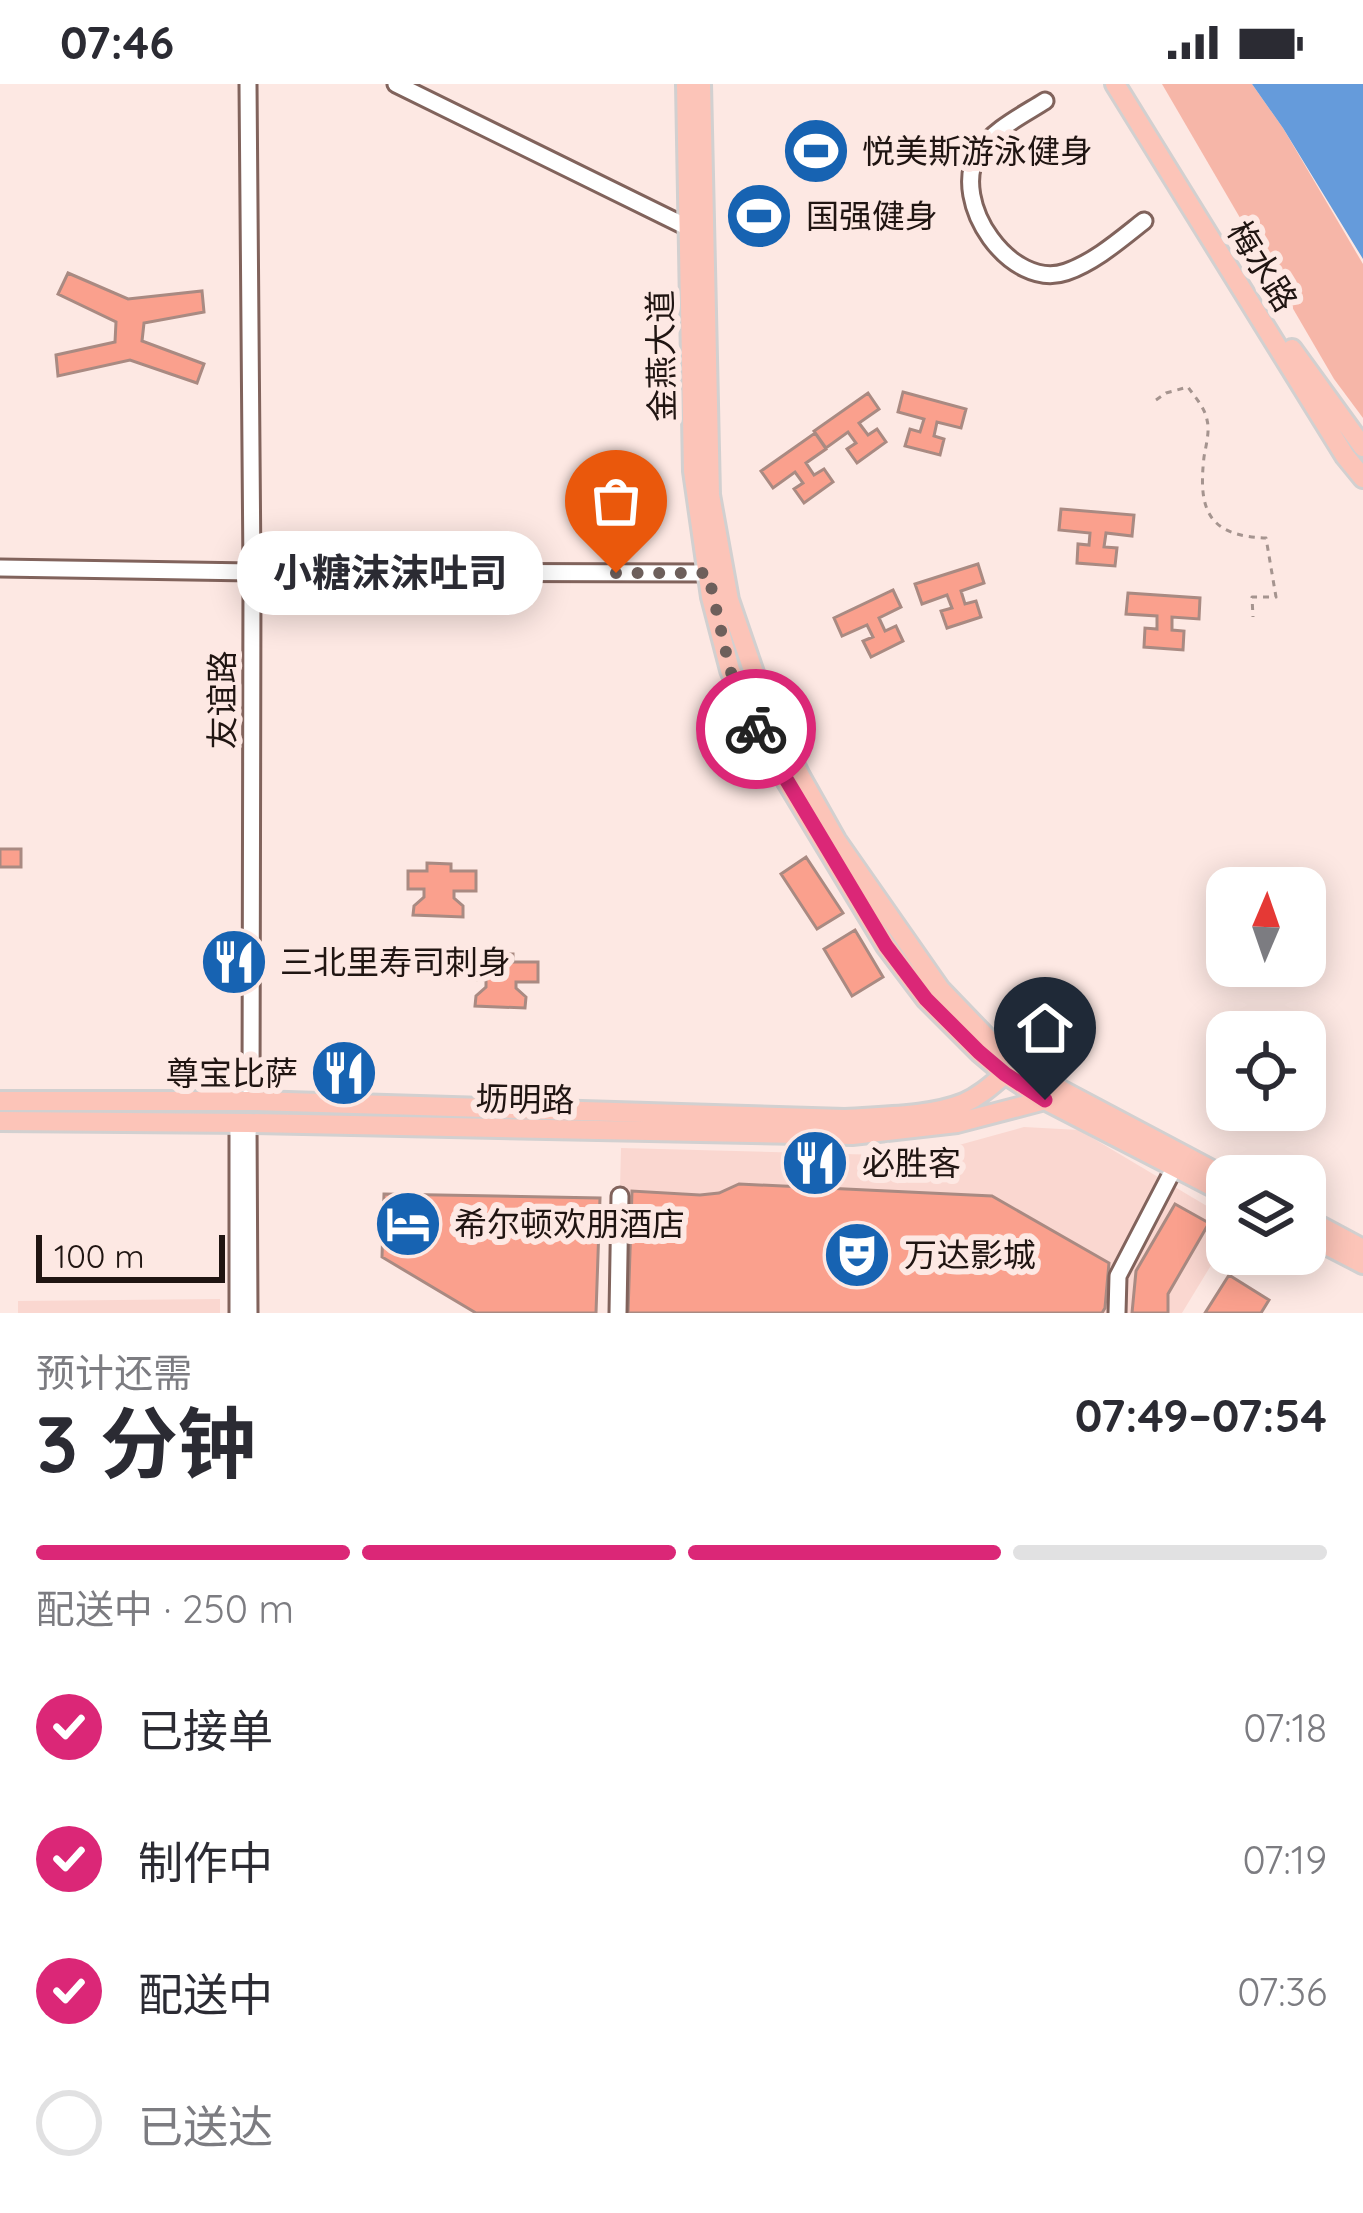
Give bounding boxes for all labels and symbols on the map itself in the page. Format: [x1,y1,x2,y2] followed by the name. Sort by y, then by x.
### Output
[781,116,851,186] sports icon: 悦美斯游泳健身
[862,130,1093,171] place label: 悦美斯游泳健身
[724,181,794,251] sports icon: 国强健身
[806,195,938,236] place label: 国强健身
[1220,213,1307,319] street label: 梅水路
[639,290,682,422] street label: 金燕大道
[565,450,667,573] pin
[238,531,544,615] callout: 小糖沫沫吐司
[201,651,242,750] street label: 友谊路
[696,669,816,789] courier
[1206,867,1326,987] north arrow
[199,927,269,997] restaurant icon: 三北里寿司刺身
[280,941,511,982] place label: 三北里寿司刺身
[994,977,1096,1100] pin
[309,1038,379,1108] restaurant icon: 尊宝比萨
[166,1052,298,1093] place label: 尊宝比萨
[475,1077,575,1120] street label: 坜明路
[780,1128,850,1198] restaurant icon: 必胜客
[862,1142,961,1183] place label: 必胜客
[373,1189,443,1259] hotel icon: 希尔顿欢朋酒店
[454,1203,685,1244] place label: 希尔顿欢朋酒店
[822,1220,892,1290] theatre icon: 万达影城
[36,1229,225,1282] scale bar
[904,1234,1036,1275] place label: 万达影城

